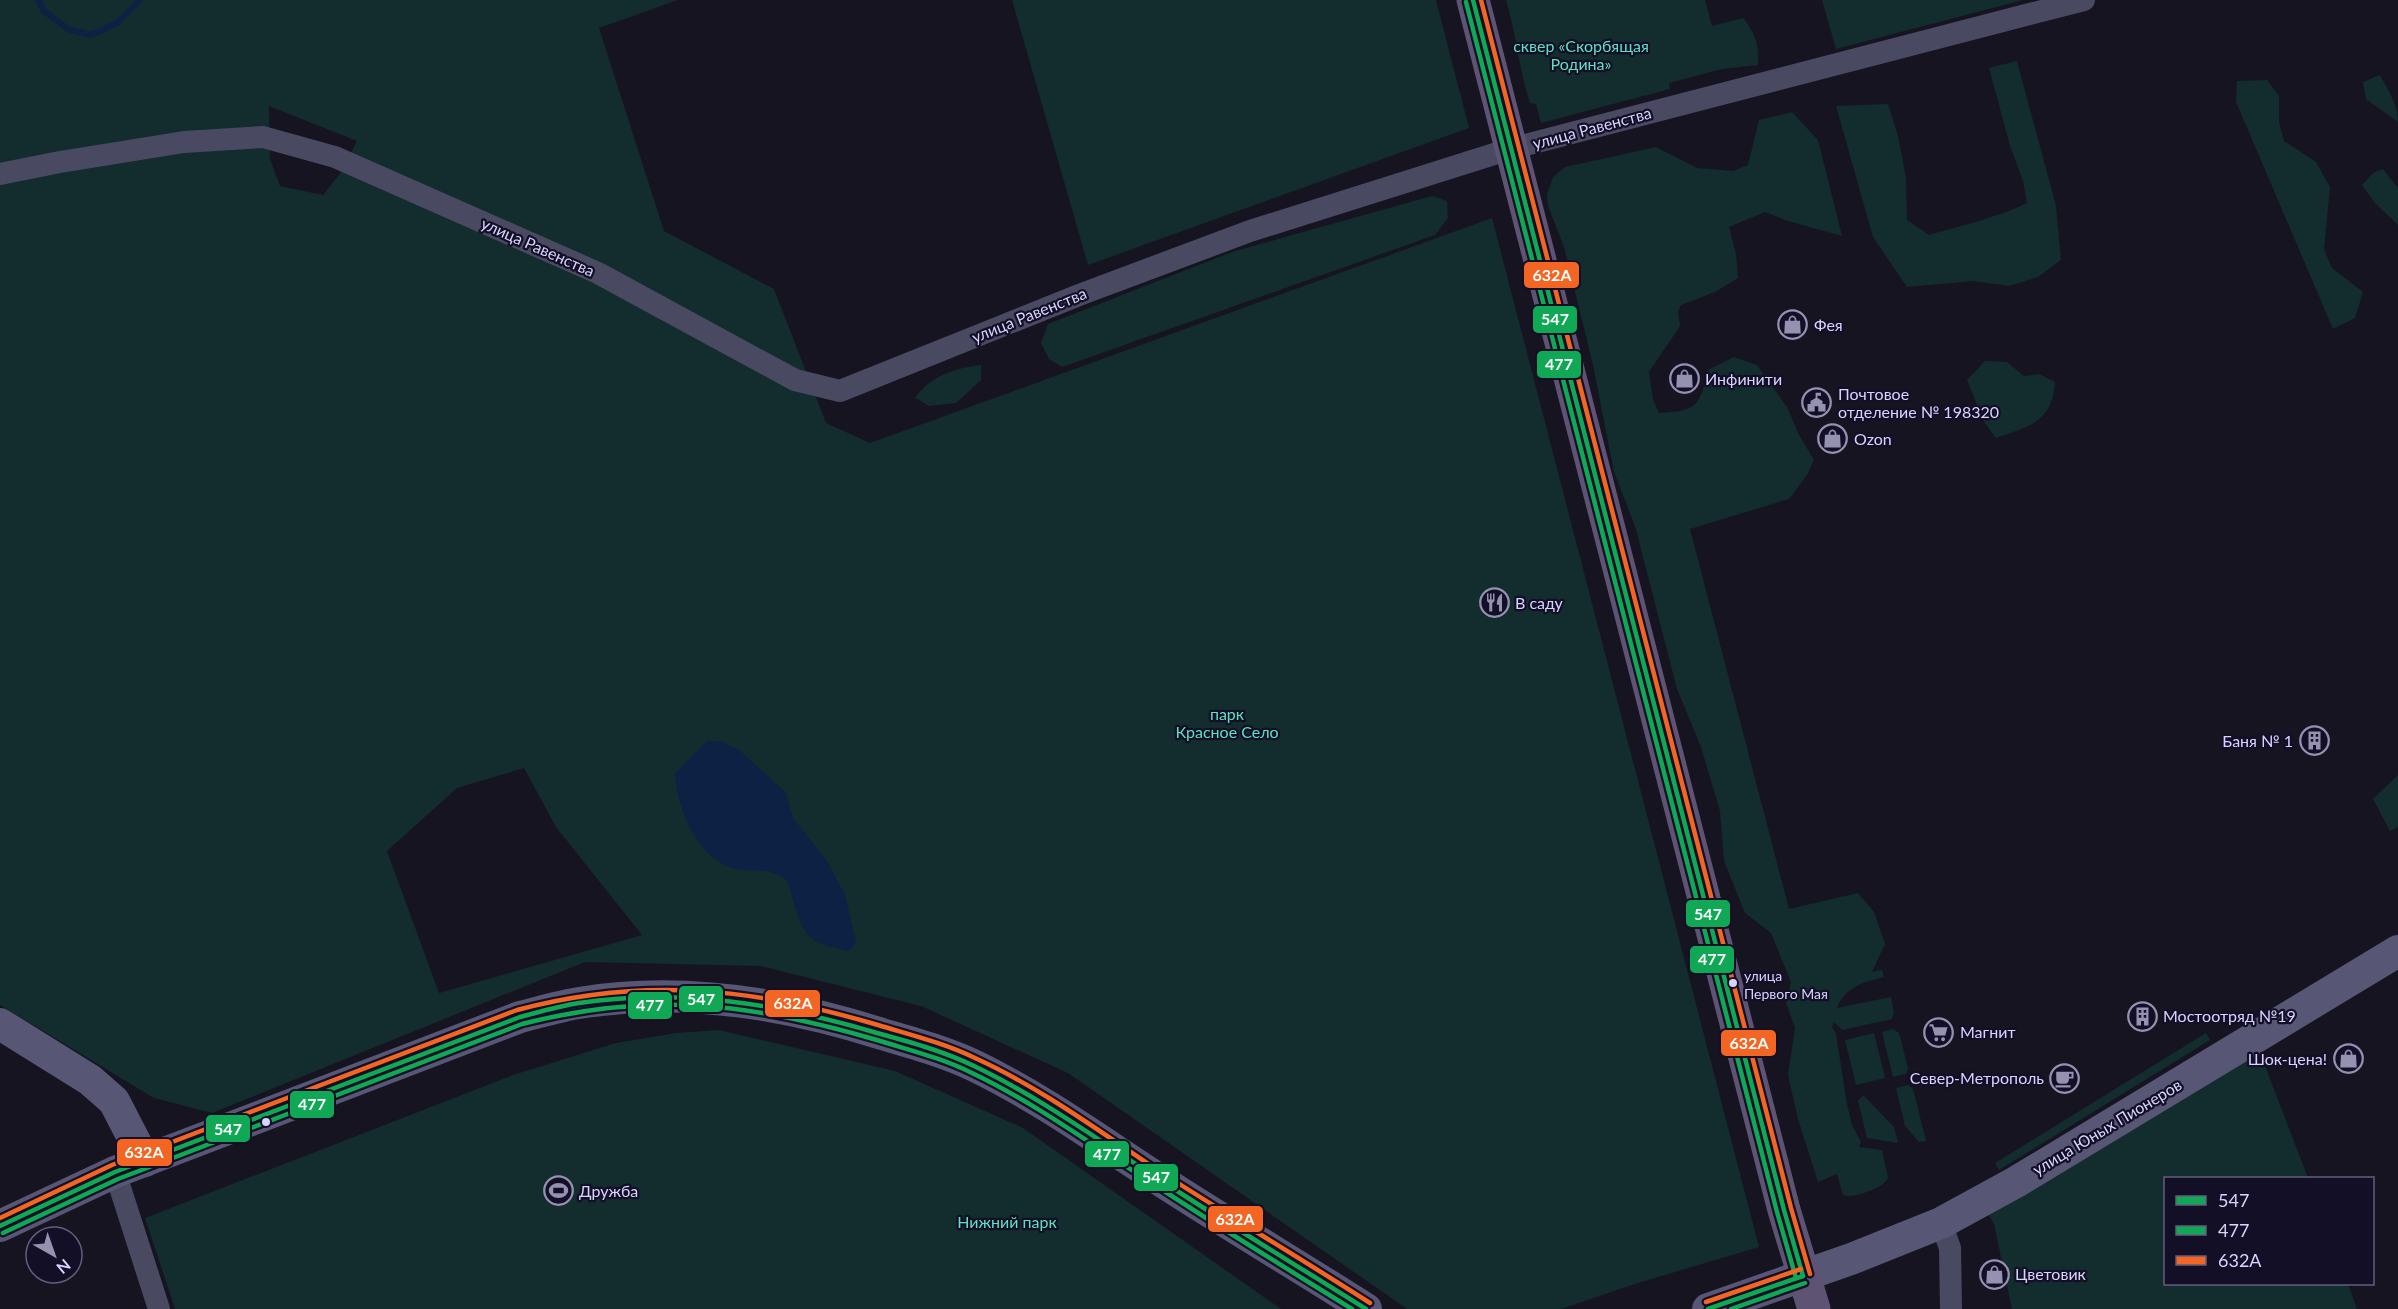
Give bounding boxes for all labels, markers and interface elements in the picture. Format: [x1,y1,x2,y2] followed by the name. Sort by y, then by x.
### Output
[1513,36,1649,73] park label: сквер «Скорбящая Родина»
[1530,103,1653,152] street label: улица Равенства
[479,213,598,280] street label: улица Равенства
[1523,261,1580,289] line badge: 632А
[1533,265,1572,284] text: 632А
[969,283,1089,346] street label: улица Равенства
[1532,305,1578,334] line badge: 547
[1541,309,1569,328] text: 547
[1777,309,1809,341] shop icon: Фея
[1814,315,1843,334] place label: Фея
[1536,350,1582,379] line badge: 477
[1545,354,1573,373] text: 477
[1668,363,1700,395] shop icon: Инфинити
[1705,369,1782,388] place label: Инфинити
[1838,384,1999,421] place label: Почтовое отделение № 198320
[1801,387,1833,419] public building icon: Почтовое отделение № 198320
[1817,423,1849,455] shop icon: Ozon
[1854,429,1892,448] place label: Ozon
[1478,587,1510,619] restaurant icon: В саду
[1515,593,1564,612] place label: В саду
[1175,704,1279,741] park label: парк Красное Село
[2298,725,2330,757] building icon: Баня № 1
[2222,731,2293,750] place label: Баня № 1
[1685,899,1731,928] line badge: 547
[1694,904,1722,923] text: 547
[1689,945,1735,974] line badge: 477
[1698,949,1726,968] text: 477
[1744,967,1828,1002] place label: улица Первого Мая
[1727,977,1739,989] marker: улица Первого Мая
[678,985,724,1013] line badge: 547
[687,989,715,1008] text: 547
[764,989,821,1018] line badge: 632А
[627,991,673,1020] line badge: 477
[774,993,813,1012] text: 632А
[636,995,664,1014] text: 477
[2126,1000,2158,1032] building icon: Мостоотряд №19
[2163,1006,2296,1025] place label: Мостоотряд №19
[1923,1016,1955,1048] supermarket icon: Магнит
[1960,1022,2016,1041] place label: Магнит
[1720,1029,1777,1057] line badge: 632А
[1730,1033,1769,1052] text: 632А
[2332,1043,2364,1075] shop icon: Шок-цена!
[2248,1049,2327,1068] place label: Шок-цена!
[2049,1062,2081,1094] cafe icon: Север-Метрополь
[1910,1068,2044,1087] place label: Север-Метрополь
[2029,1075,2185,1179] street label: улица Юных Пионеров
[289,1090,335,1119] line badge: 477
[298,1094,326,1113] text: 477
[205,1114,251,1143] line badge: 547
[260,1116,272,1128] unlabelled marker
[214,1119,242,1138] text: 547
[116,1138,173,1167] line badge: 632А
[1084,1140,1130,1168] line badge: 477
[125,1142,164,1161] text: 632А
[1093,1144,1121,1163] text: 477
[1133,1163,1179,1192] line badge: 547
[1142,1167,1170,1186] text: 547
[542,1175,574,1207] sports icon: Дружба
[2164,1177,2374,1285] legend
[579,1181,638,1200] place label: Дружба
[2218,1189,2249,1211] text: 547
[1207,1205,1264,1233] line badge: 632А
[1216,1209,1255,1228] text: 632А
[957,1212,1058,1231] park label: Нижний парк
[2218,1219,2249,1241] text: 477
[24,1225,84,1285] north arrow
[2218,1249,2262,1271] text: 632А
[53,1256,75,1278] text: N
[1978,1258,2010,1290] shop icon: Цветовик
[2015,1264,2087,1283] place label: Цветовик

